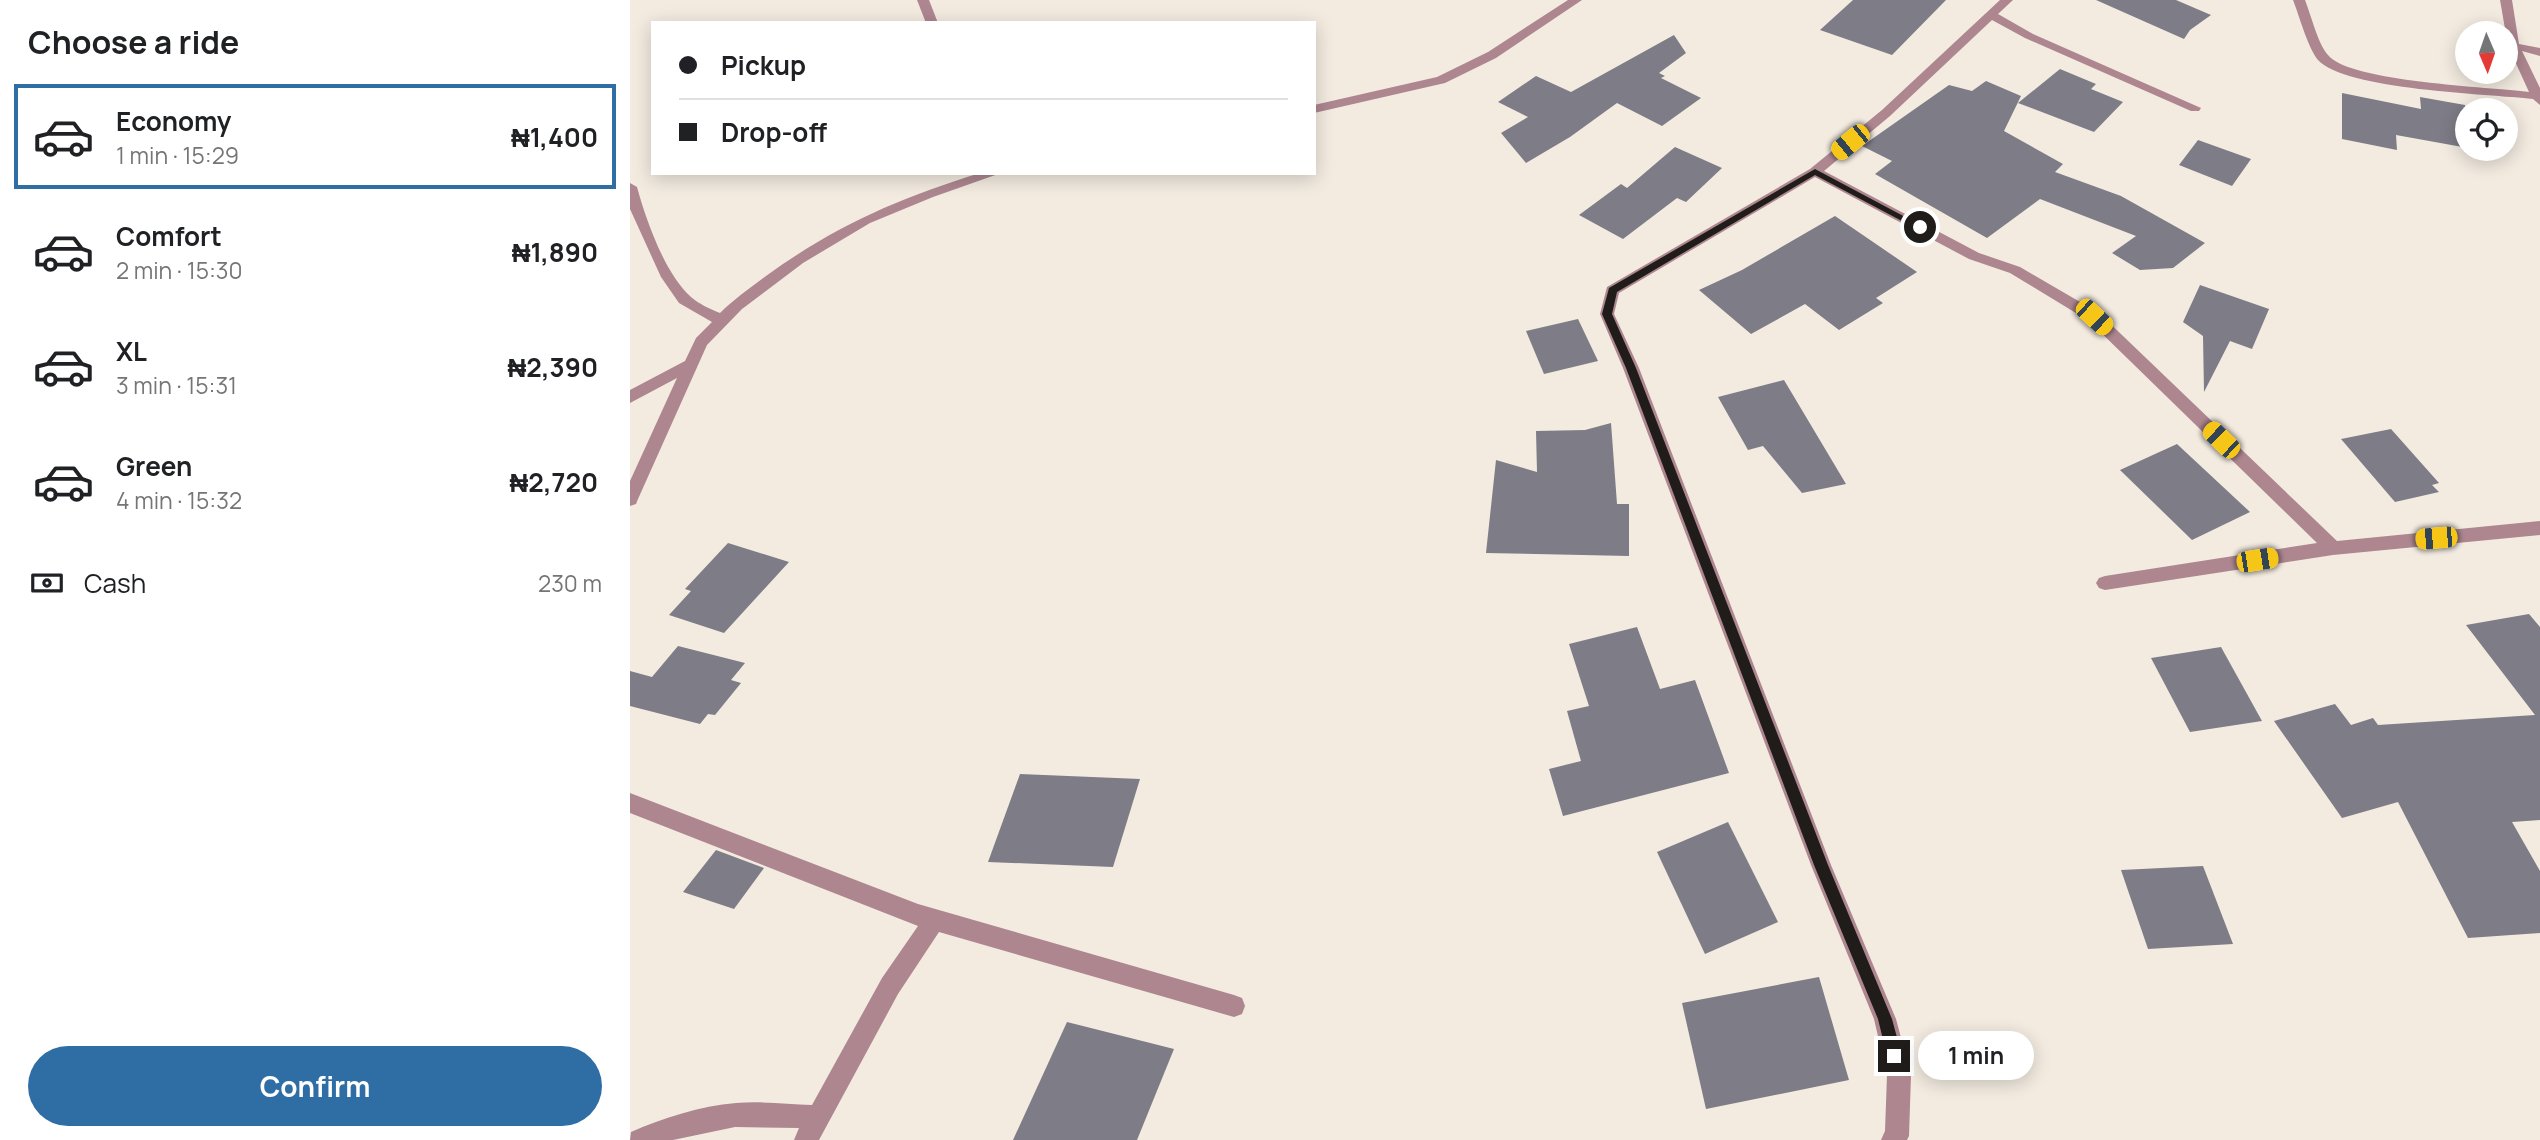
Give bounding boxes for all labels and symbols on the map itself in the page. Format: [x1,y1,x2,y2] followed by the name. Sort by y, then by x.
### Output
[2455,21,2518,84] north arrow
[1828,121,1873,163] car
[1904,211,1936,243] route start
[2072,295,2117,339] car
[2199,418,2244,462] car
[2415,526,2458,550] car
[2235,546,2280,574] car
[1918,1032,2034,1080] callout: 1 min
[1878,1040,1910,1072] route end

